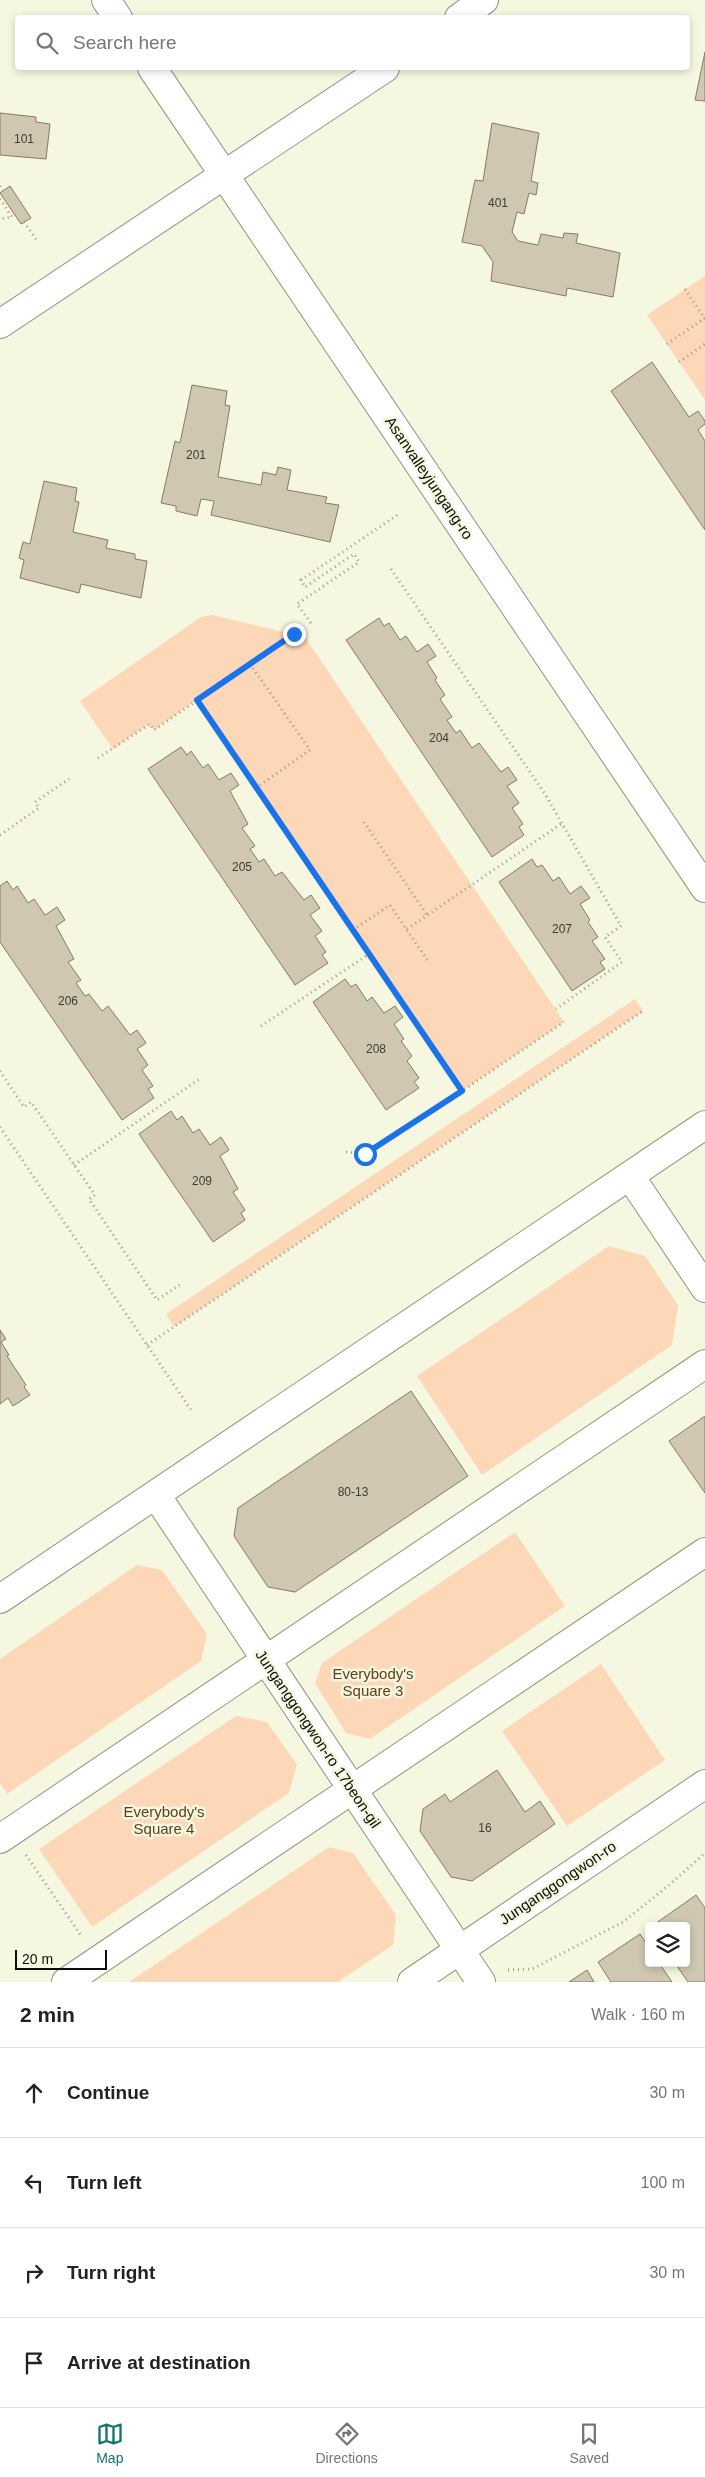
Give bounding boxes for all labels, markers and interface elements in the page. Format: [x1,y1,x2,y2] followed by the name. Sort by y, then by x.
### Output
[15,15,690,70] search box
[33,29,61,57] icon: search
[73,32,177,53] text: Search here
[14,132,34,146] house number: 101
[488,196,508,210] house number: 401
[382,413,477,542] street label: Asanvalleyjungang-ro
[186,448,206,462] house number: 201
[283,623,306,646] route end
[429,731,449,745] house number: 204
[232,860,252,874] house number: 205
[552,922,572,936] house number: 207
[58,994,78,1008] house number: 206
[366,1042,386,1056] house number: 208
[354,1143,377,1166] route start
[192,1174,212,1188] house number: 209
[338,1485,369,1499] house number: 80-13
[252,1647,384,1831] street label: Junganggongwon-ro 17beon-gil
[332,1665,414,1699] park label: Everybody's Square 3
[123,1803,205,1837] park label: Everybody's Square 4
[478,1821,492,1835] house number: 16
[496,1837,619,1928] street label: Junganggongwon-ro
[645,1922,690,1967] map controls
[645,1922,690,1967] button: layers
[15,1947,108,1970] scale bar
[22,1951,53,1967] text: 20 m
[20,2003,75,2026] text: 2 min
[591,2006,685,2023] text: Walk · 160 m
[20,2079,48,2107] icon: ahead
[67,2082,149,2103] text: Continue
[649,2084,685,2101] text: 30 m
[20,2169,48,2197] icon: left
[67,2172,142,2193] text: Turn left
[641,2174,685,2191] text: 100 m
[20,2259,48,2287] icon: right
[67,2262,155,2283] text: Turn right
[649,2264,685,2281] text: 30 m
[20,2349,48,2377] icon: arrive
[67,2352,251,2373] text: Arrive at destination
[96,2420,124,2466] tab: Map
[316,2420,378,2466] tab: Directions
[569,2420,609,2466] tab: Saved

